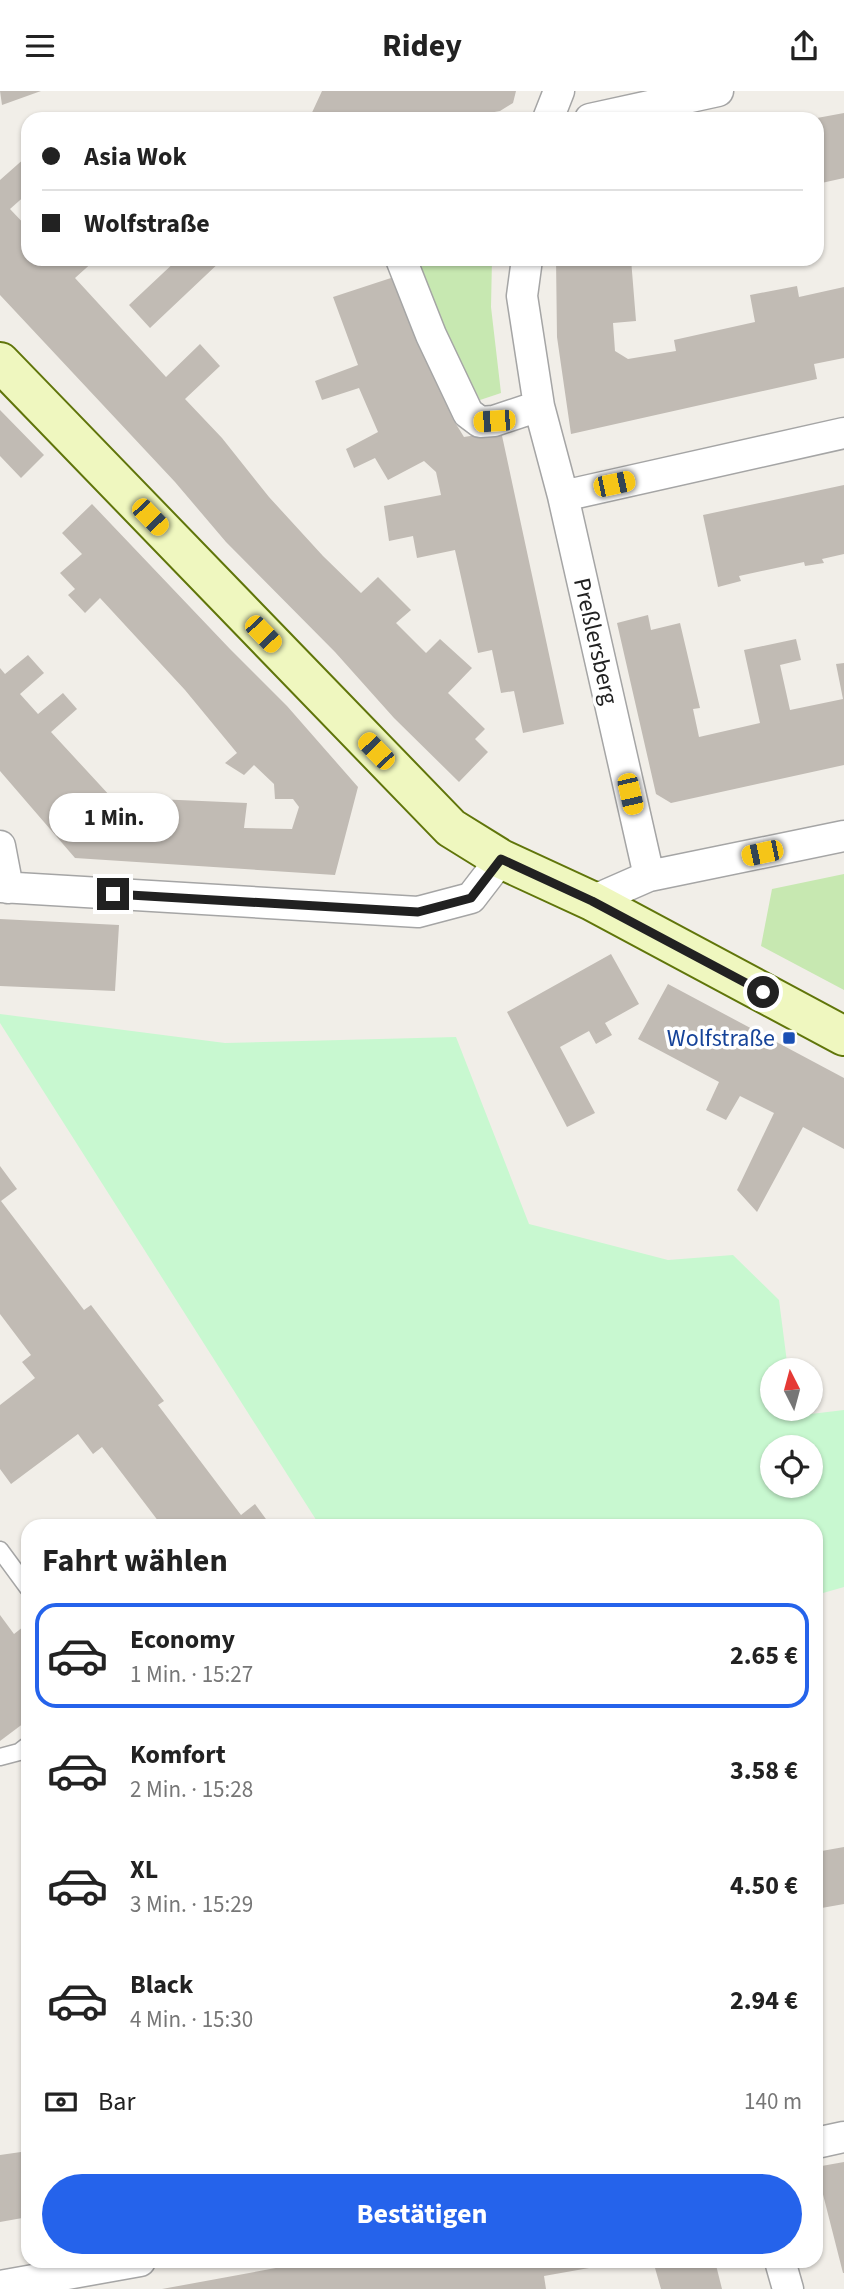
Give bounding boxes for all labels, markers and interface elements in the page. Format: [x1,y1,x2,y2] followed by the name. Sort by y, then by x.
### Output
[382,23,462,69] text: Ridey
[21,27,59,65] icon: menu
[785,27,823,65] icon: share
[84,138,187,175] text: Asia Wok
[84,205,210,242] text: Wolfstraße
[473,409,516,433] car
[592,469,637,499] car
[128,495,173,539] car
[564,574,627,708] street label: Preßlersberg
[241,612,286,656] car
[354,729,399,773] car
[616,771,645,817] car
[48,793,178,841] callout: 1 Min.
[84,801,144,834] text: 1 Min.
[740,838,785,868] car
[97,878,129,910] route end
[747,976,779,1008] route start
[667,1021,775,1056] place label: Wolfstraße
[781,1030,797,1046] marker: Wolfstraße
[760,1358,822,1421] north arrow
[760,1358,823,1498] map controls
[760,1435,823,1498] button: locate
[42,1538,228,1584] text: Fahrt wählen
[130,1621,235,1658] text: Economy
[46,1624,109,1687] icon: car
[730,1637,798,1674] text: 2.65 €
[130,1658,253,1691] text: 1 Min. · 15:27
[130,1736,226,1773] text: Komfort
[46,1739,109,1802] icon: car
[730,1752,798,1789] text: 3.58 €
[130,1773,253,1806] text: 2 Min. · 15:28
[130,1851,158,1888] text: XL
[46,1854,109,1917] icon: car
[730,1867,798,1904] text: 4.50 €
[130,1888,253,1921] text: 3 Min. · 15:29
[130,1966,193,2003] text: Black
[46,1969,109,2032] icon: car
[730,1982,798,2019] text: 2.94 €
[130,2003,253,2036] text: 4 Min. · 15:30
[42,2083,80,2121] icon: cash
[98,2083,135,2120] text: Bar
[744,2085,802,2118] text: 140 m
[42,2174,802,2254] button: Bestätigen

